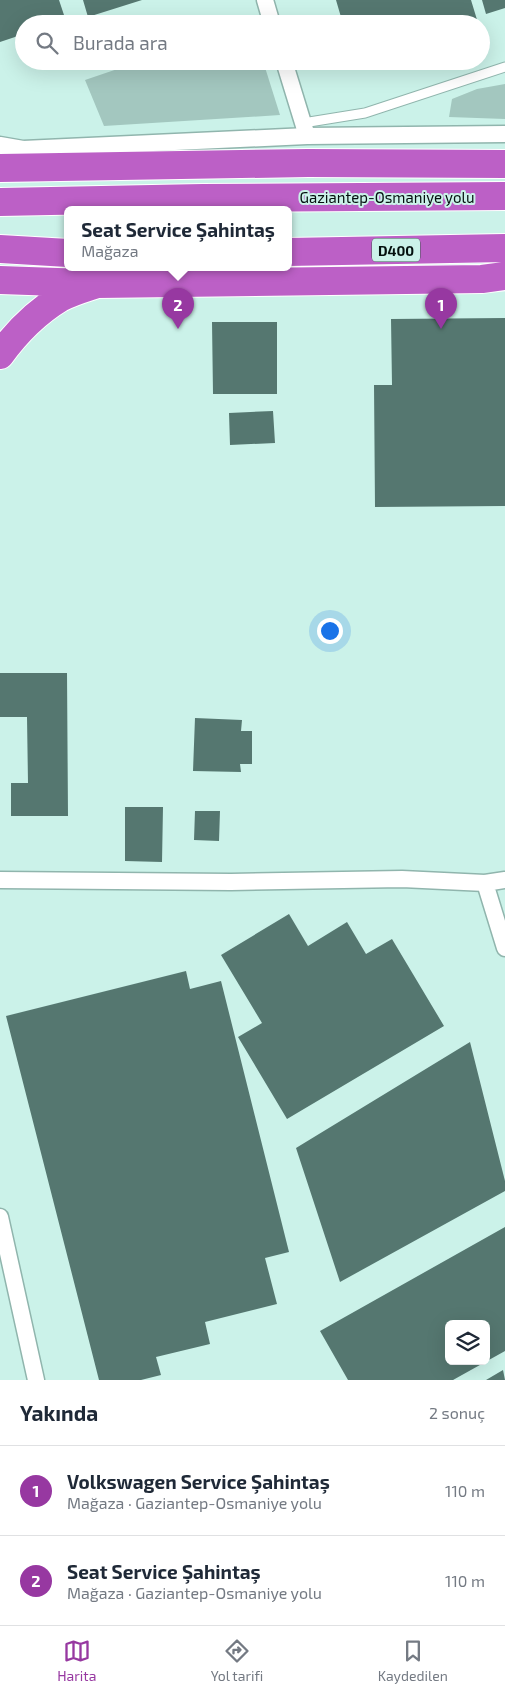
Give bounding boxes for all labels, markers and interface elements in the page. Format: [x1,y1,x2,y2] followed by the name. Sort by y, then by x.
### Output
[15,15,490,70] search box
[33,29,61,57] icon: search
[73,31,168,54] text: Burada ara
[300,188,474,206] street label: Gaziantep-Osmaniye yolu
[64,206,292,271] popup
[81,218,275,241] text: Seat Service Şahintaş
[372,238,420,262] road number: D400
[81,241,139,260] text: Mağaza
[162,288,194,329] pin: 2
[425,288,457,329] pin: 1
[317,618,343,644] your location
[445,1320,490,1365] map controls
[445,1320,490,1365] button: layers
[20,1400,98,1425] text: Yakında
[429,1403,485,1422] text: 2 sonuç
[67,1470,330,1493] text: Volkswagen Service Şahintaş
[33,1481,39,1500] text: 1
[445,1481,485,1500] text: 110 m
[67,1493,322,1512] text: Mağaza · Gaziantep-Osmaniye yolu
[67,1560,261,1583] text: Seat Service Şahintaş
[31,1571,41,1590] text: 2
[445,1571,485,1590] text: 110 m
[67,1583,322,1602] text: Mağaza · Gaziantep-Osmaniye yolu
[57,1637,96,1684] tab: Harita
[211,1637,263,1684] tab: Yol tarifi
[378,1637,448,1684] tab: Kaydedilen

